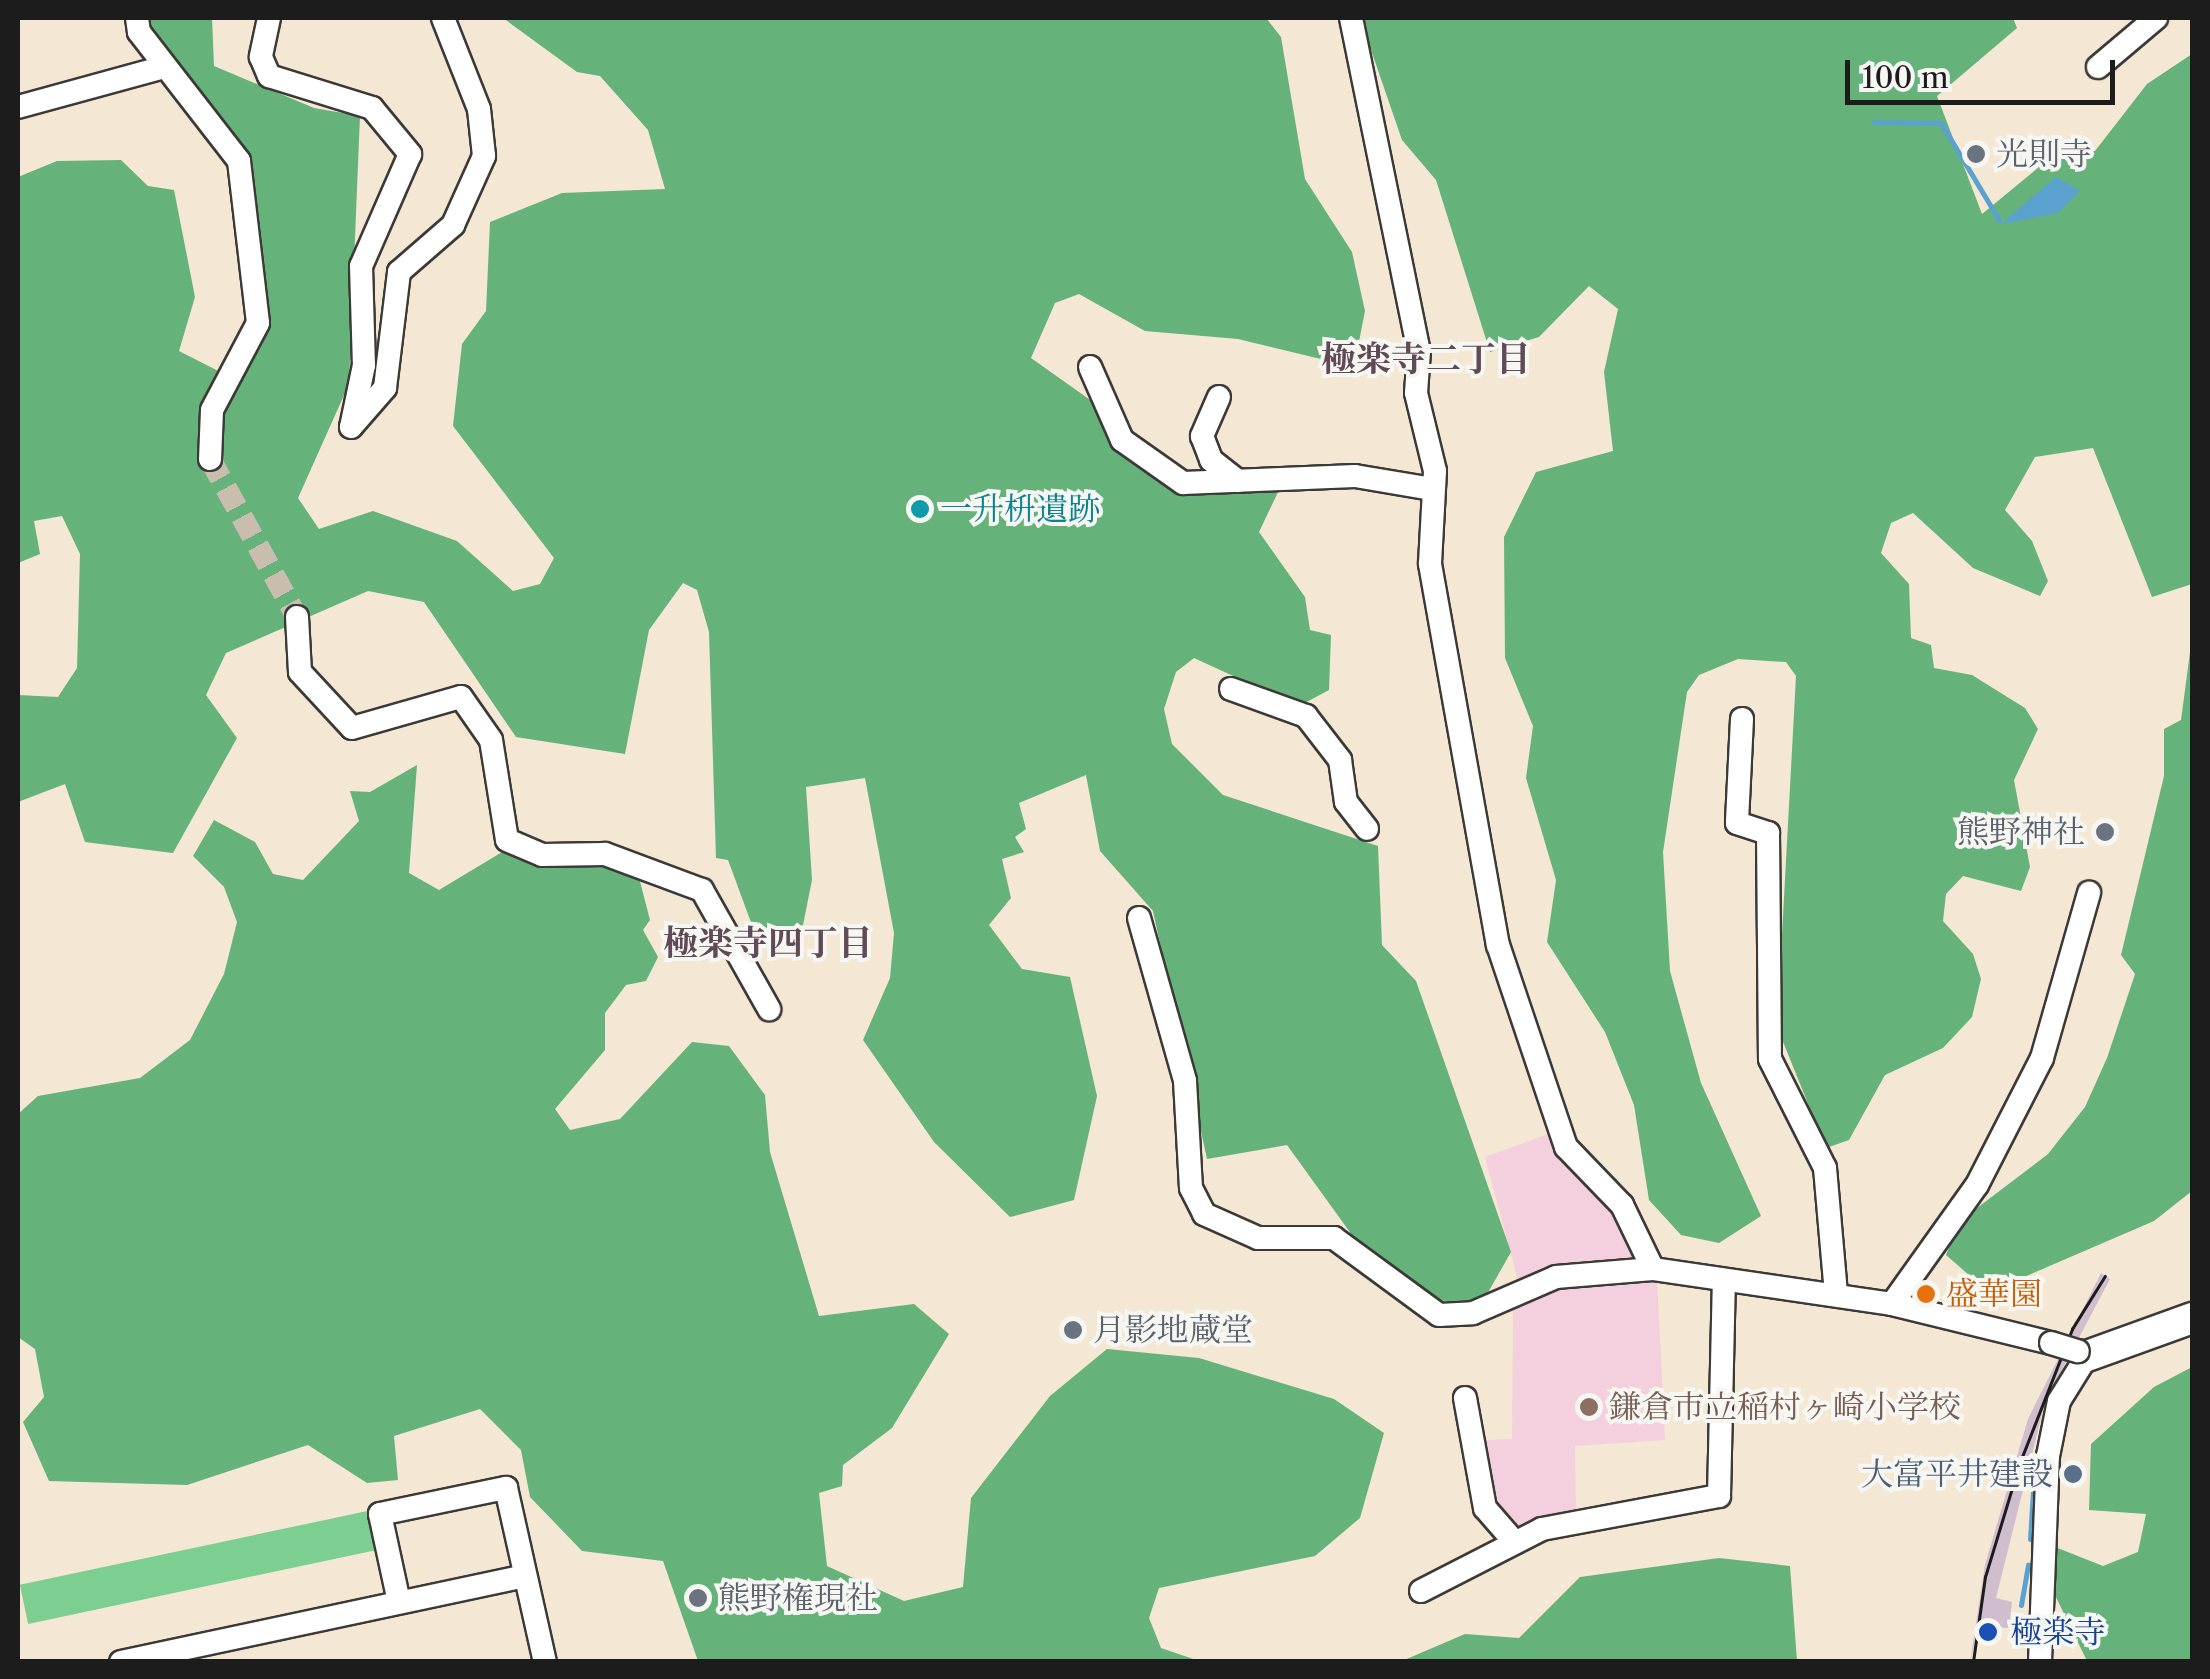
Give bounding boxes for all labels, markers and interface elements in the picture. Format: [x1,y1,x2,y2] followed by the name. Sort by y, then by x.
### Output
[1850,40,2120,102] scale bar
[1862,59,1949,96] text: 100 m
[1996,135,2092,173] place label: 光則寺
[1965,143,1987,165] marker: 光則寺
[1321,338,1531,380] district label: 極楽寺二丁目
[940,490,1100,528] place label: 一升枡遺跡
[909,498,931,520] marker: 一升枡遺跡
[1957,813,2085,851] place label: 熊野神社
[2094,821,2116,843] marker: 熊野神社
[663,922,873,964] district label: 極楽寺四丁目
[1946,1275,2042,1313] place label: 盛華園
[1915,1283,1937,1305] marker: 盛華園
[1093,1311,1253,1349] place label: 月影地蔵堂
[1062,1319,1084,1341] marker: 月影地蔵堂
[1609,1388,1961,1426] place label: 鎌倉市立稲村ヶ崎小学校
[1578,1396,1600,1418] marker: 鎌倉市立稲村ヶ崎小学校
[1861,1455,2053,1493] place label: 大富平井建設
[2062,1463,2084,1485] marker: 大富平井建設
[718,1579,878,1617] place label: 熊野権現社
[687,1587,709,1609] marker: 熊野権現社
[2010,1613,2106,1651] place label: 極楽寺
[1975,1619,2001,1645] marker: 極楽寺

